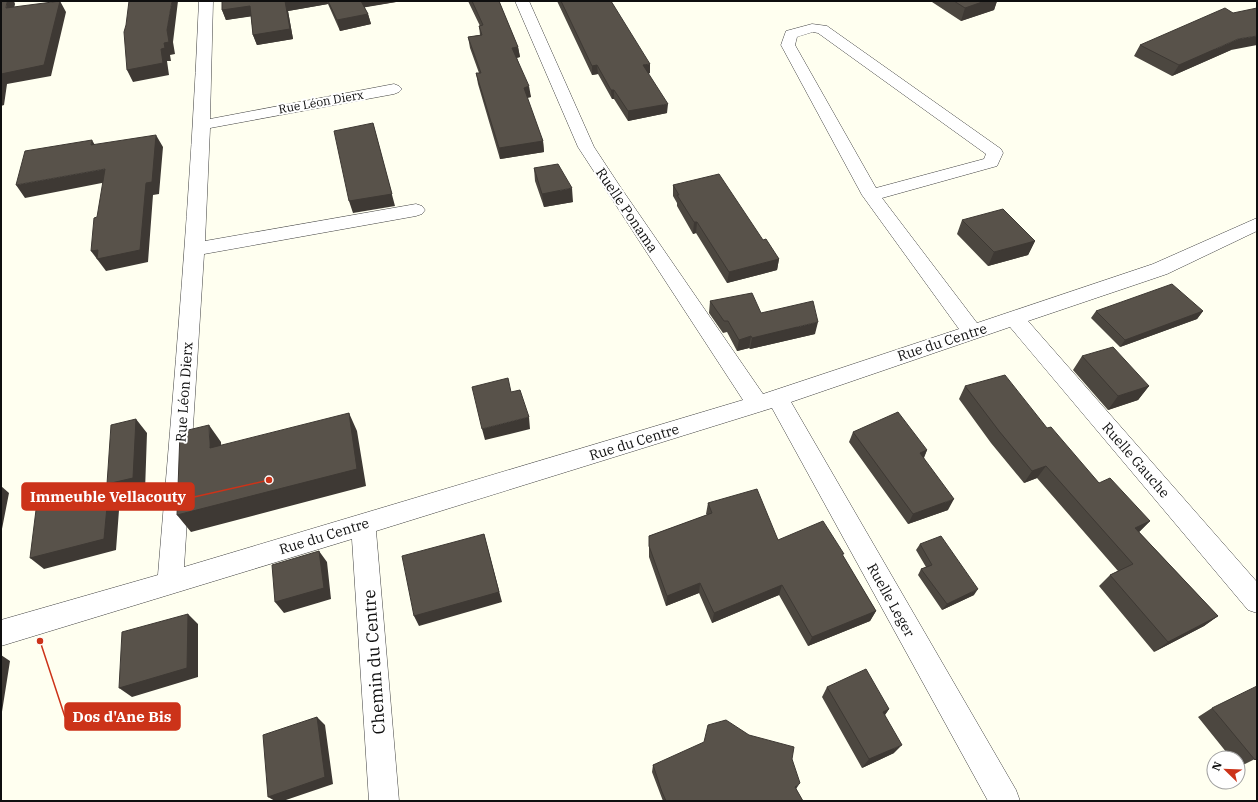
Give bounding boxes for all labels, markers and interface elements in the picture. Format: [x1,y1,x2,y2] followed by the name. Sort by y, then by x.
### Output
[277,87,365,116] street label: Rue Léon Dierx
[592,164,662,256] street label: Ruelle Ponama
[895,319,989,365] street label: Rue du Centre
[172,341,196,443] street label: Rue Léon Dierx
[1098,418,1174,502] street label: Ruelle Gauche
[587,420,681,464] street label: Rue du Centre
[22,483,194,510] callout: Immeuble Vellacouty
[30,487,187,506] text: Immeuble Vellacouty
[277,514,371,558] street label: Rue du Centre
[863,560,919,641] street label: Ruelle Leger
[358,589,390,735] street label: Chemin du Centre
[65,703,180,730] callout: Dos d'Ane Bis
[73,707,171,726] text: Dos d'Ane Bis
[1206,750,1246,790] north arrow
[1209,759,1225,773] text: N

